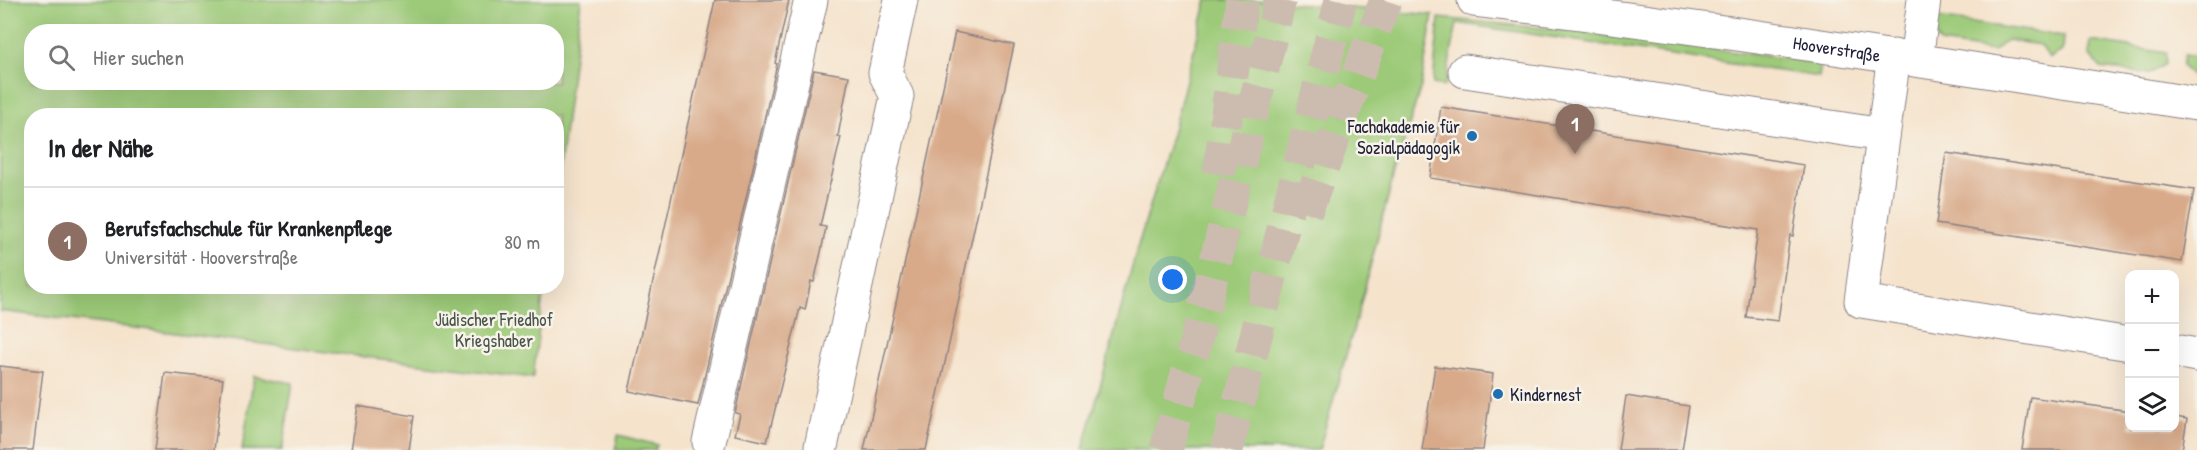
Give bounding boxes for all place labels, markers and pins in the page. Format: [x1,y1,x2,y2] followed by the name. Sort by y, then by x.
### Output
[1556,104,1594,154] pin: 1
[1347,114,1461,160] place label: Fachakademie für Sozialpädagogik
[1465,129,1479,143] marker: Fachakademie für Sozialpädagogik
[1510,382,1582,407] place label: Kindernest
[1491,387,1505,401] marker: Kindernest

